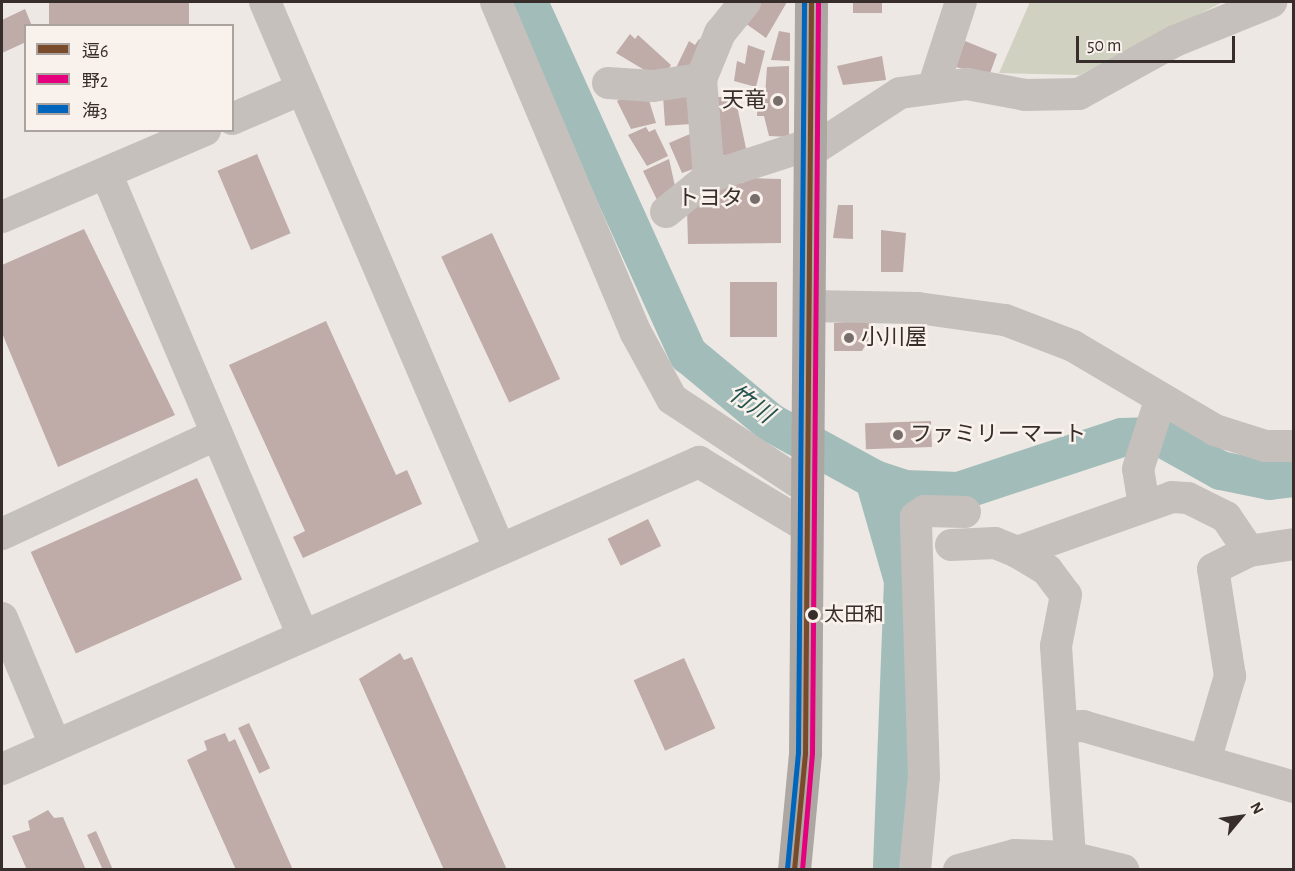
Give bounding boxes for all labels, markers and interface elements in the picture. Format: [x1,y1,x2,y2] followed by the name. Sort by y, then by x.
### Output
[24,24,234,132] legend
[1079,24,1238,62] scale bar
[1087,37,1121,55] text: 50 m
[82,43,108,61] text: 逗6
[82,73,108,91] text: 野2
[722,88,766,114] place label: 天竜
[771,94,785,108] marker: 天竜
[82,103,107,121] text: 海3
[677,186,743,212] place label: トヨタ
[748,192,762,206] marker: トヨタ
[861,325,927,351] place label: 小川屋
[842,331,856,345] marker: 小川屋
[722,380,778,430] water label: 竹川
[910,422,1086,448] place label: ファミリーマート
[891,428,905,442] marker: ファミリーマート
[824,603,884,627] place label: 太田和
[807,609,819,621] marker: 太田和
[1211,787,1271,847] north arrow
[1247,800,1266,817] text: N

